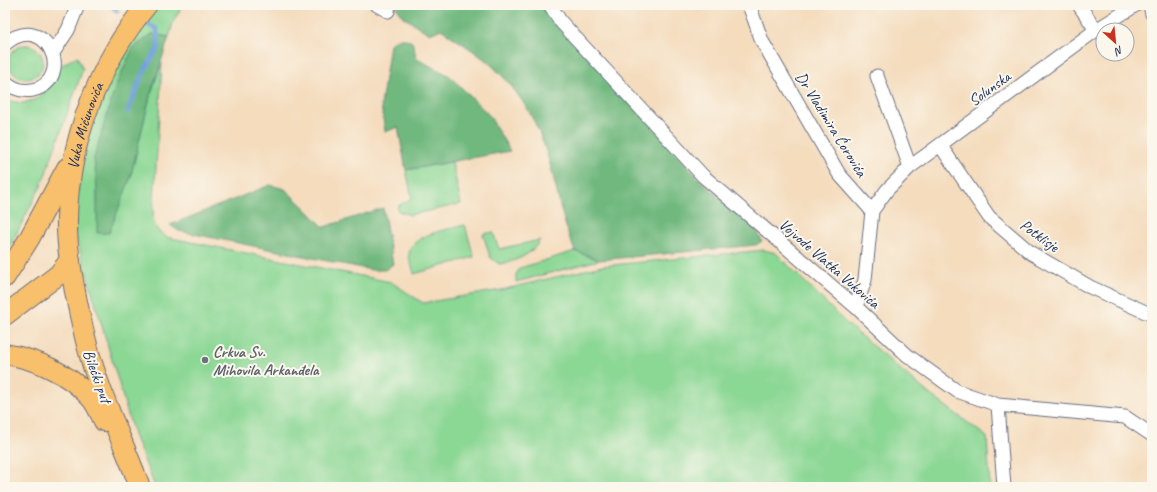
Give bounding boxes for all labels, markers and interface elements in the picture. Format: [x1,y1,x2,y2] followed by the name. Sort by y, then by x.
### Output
[1095,22,1135,62] north arrow
[1111,43,1126,60] text: N
[965,66,1016,111] street label: Solunska
[791,68,872,182] street label: Dr Vladimira Ćorovića
[63,79,109,171] street label: Vuka Mićunovića
[775,214,885,314] street label: Vojvode Vlatka Vukovića
[1016,215,1064,258] street label: Potklisje
[213,342,320,380] place label: Crkva Sv. Mihovila Arkanđela
[78,347,117,408] street label: Bilećki put
[200,355,210,365] marker: Crkva Sv. Mihovila Arkanđela

